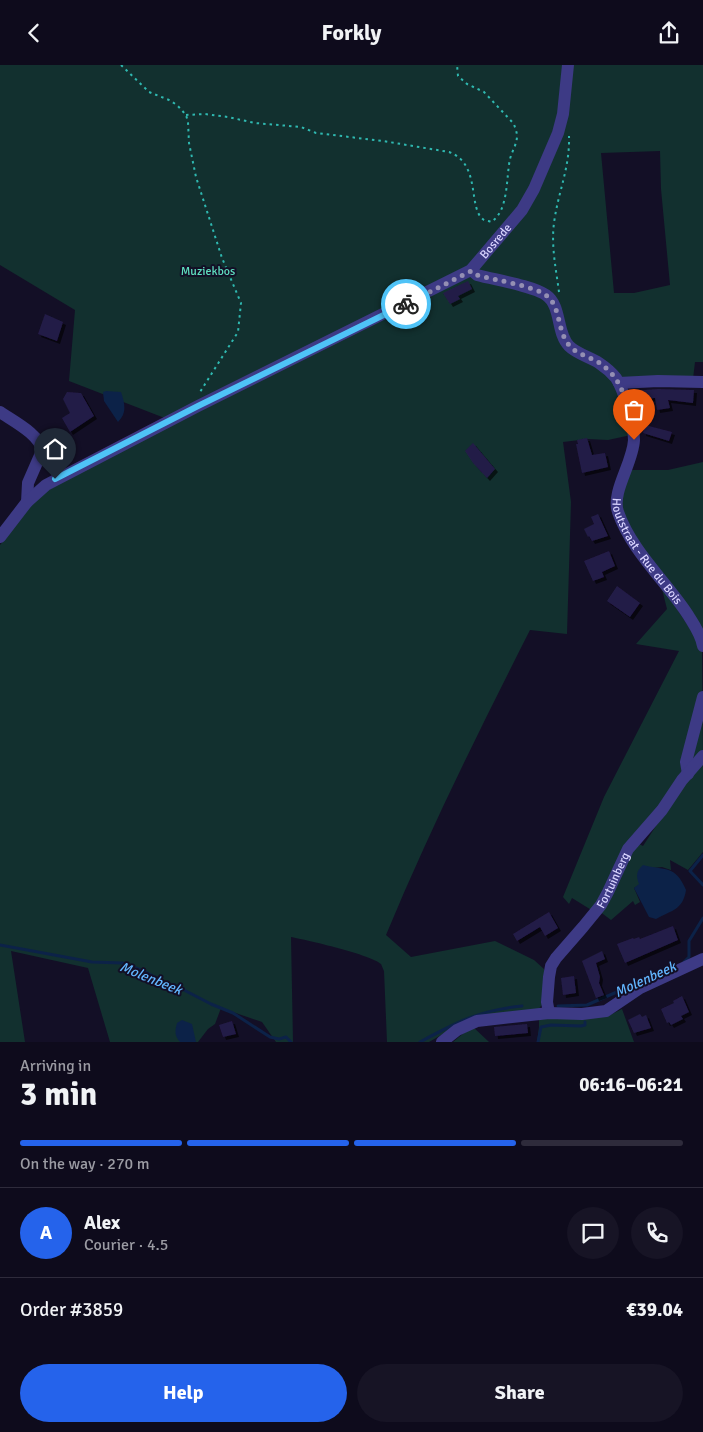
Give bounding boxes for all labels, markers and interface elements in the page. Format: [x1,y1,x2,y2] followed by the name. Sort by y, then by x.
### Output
[20,19,48,47] icon: back
[321,19,382,46] text: Forkly
[655,19,683,47] icon: share
[477,221,515,262] street label: Bosrede
[181,264,235,279] park label: Muziekbos
[381,279,431,329] courier
[392,290,420,318] icon: bike
[613,389,655,440] pin
[620,396,648,424] icon: bag
[34,428,76,479] pin
[41,435,69,463] icon: home
[608,498,685,608] street label: Houtstraat - Rue du Bois
[594,850,633,911] street label: Fortuinberg
[612,957,680,1001] water label: Molenbeek
[117,958,186,999] water label: Molenbeek
[20,1056,91,1076] text: Arriving in
[579,1073,683,1097] text: 06:16–06:21
[20,1075,97,1114] text: 3 min
[20,1154,150,1174] text: On the way · 270 m
[567,1207,619,1259] button: chat
[631,1207,683,1259] button: phone
[84,1211,120,1235] text: Alex
[40,1221,52,1245] text: A
[84,1235,168,1255] text: Courier · 4.5
[20,1298,123,1322] text: Order #3859
[626,1298,683,1322] text: €39.04
[20,1364,347,1422] button: Help
[357,1364,683,1422] button: Share

